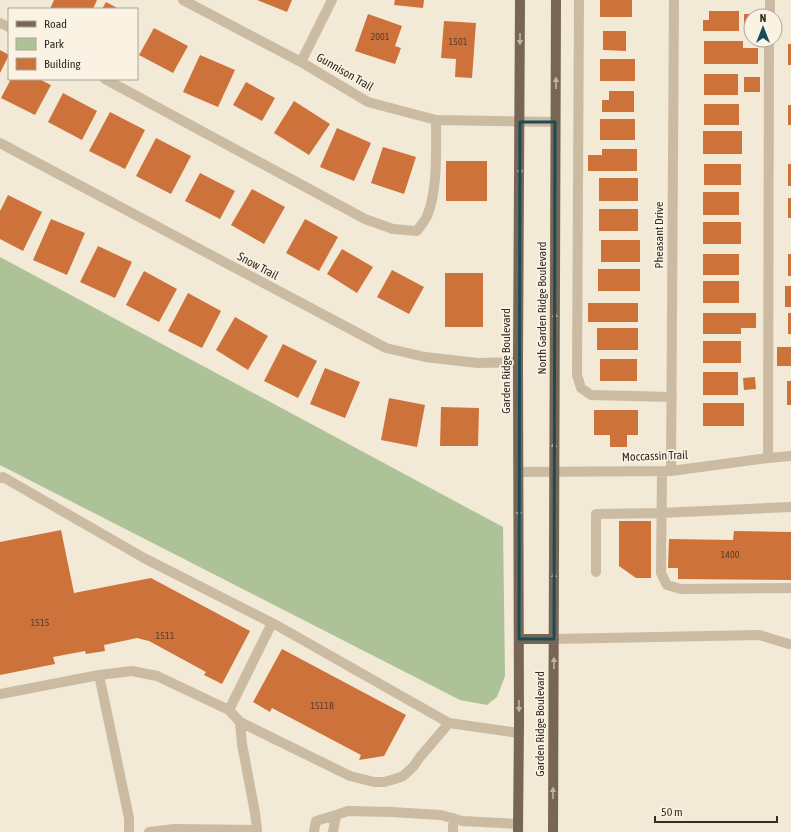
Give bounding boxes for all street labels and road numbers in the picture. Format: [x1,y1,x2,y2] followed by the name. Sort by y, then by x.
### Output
[314,50,377,94] street label: Gunnison Trail
[652,202,666,268] street label: Pheasant Drive
[535,242,549,374] street label: North Garden Ridge Boulevard
[235,249,282,283] street label: Snow Trail
[499,308,513,414] street label: Garden Ridge Boulevard
[622,448,689,464] street label: Moccassin Trail
[533,671,547,777] street label: Garden Ridge Boulevard

